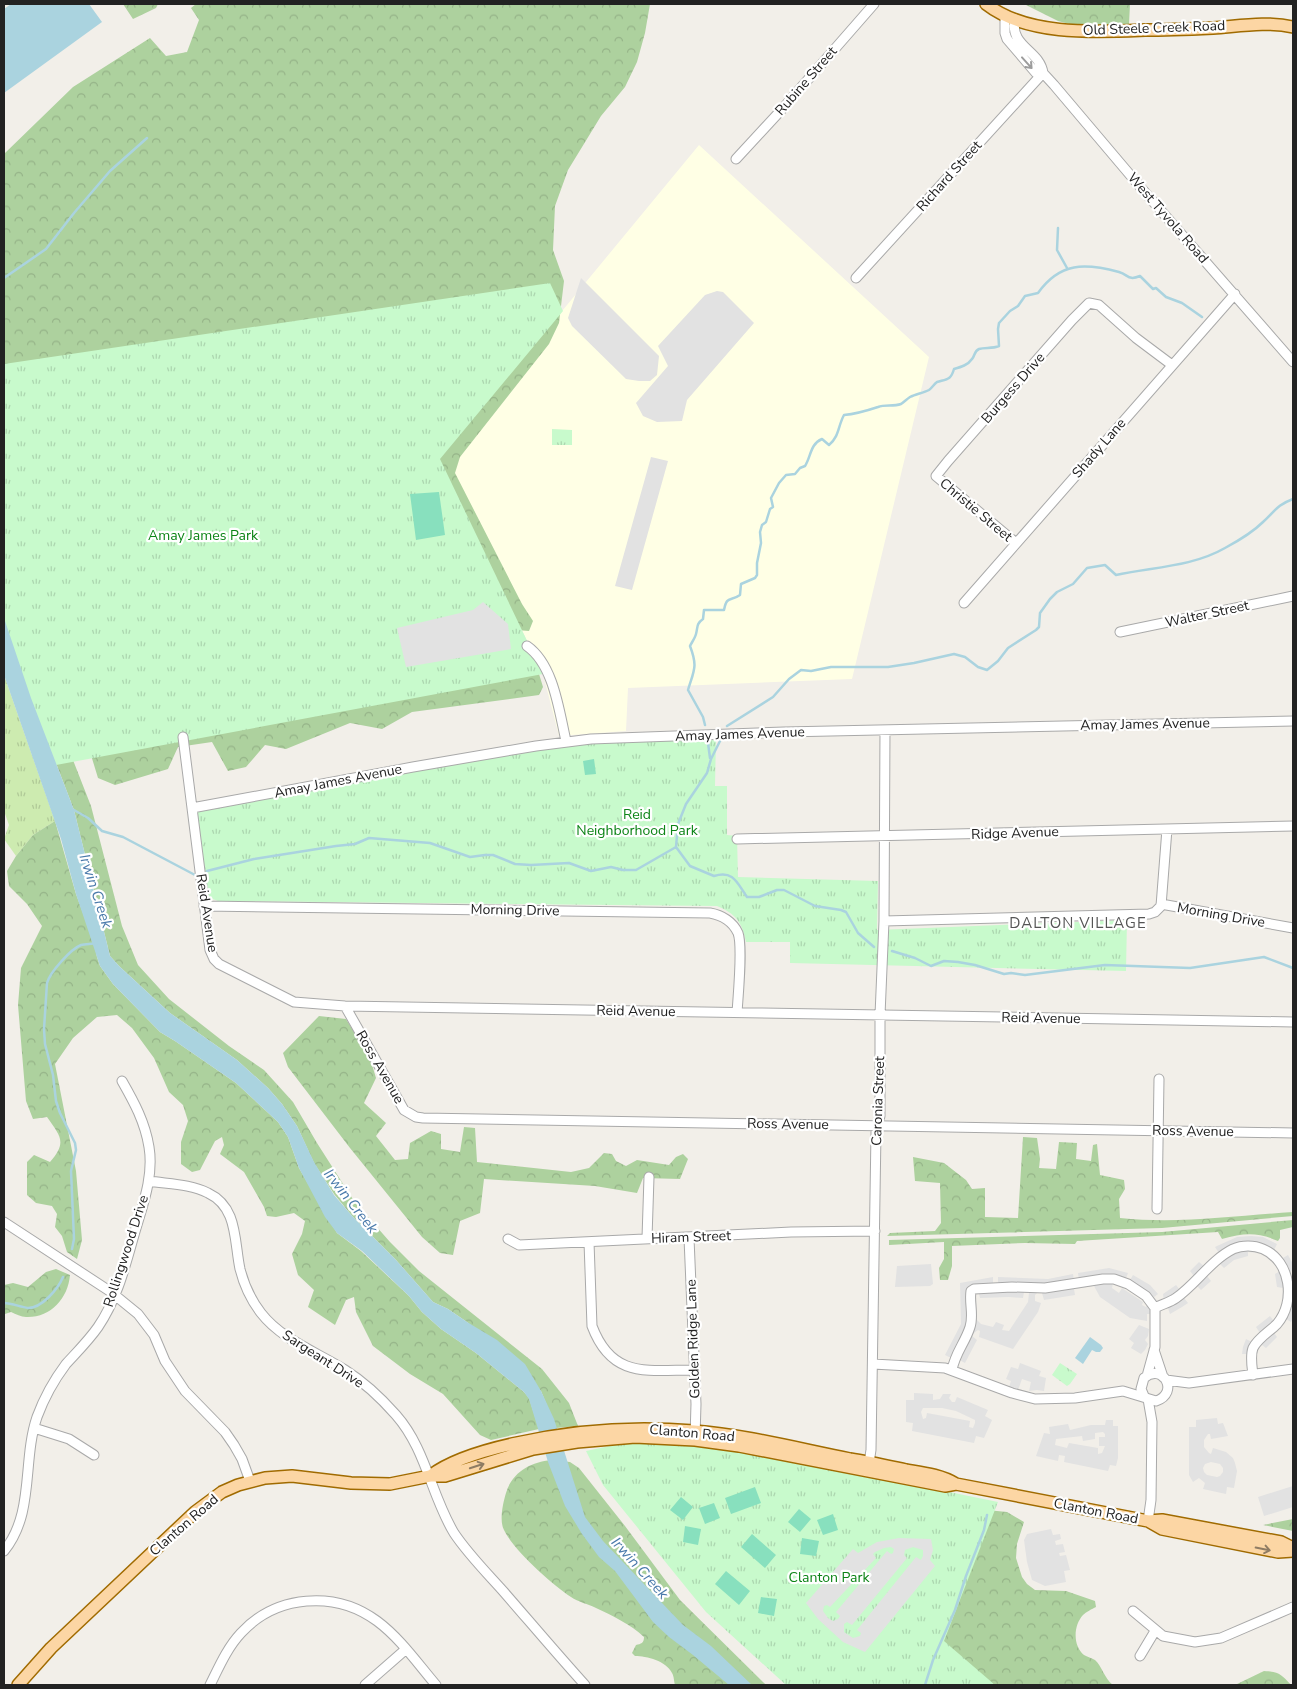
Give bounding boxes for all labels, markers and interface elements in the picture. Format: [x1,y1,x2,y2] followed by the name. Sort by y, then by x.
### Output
[1083,16,1225,40] street label: Old Steele Creek Road
[771,42,841,120] street label: Rubine Street
[1022,56,1033,69] one-way arrow
[912,136,986,216] street label: Richard Street
[1123,168,1213,268] street label: West Tyvola Road
[977,348,1049,428] street label: Burgess Drive
[1068,414,1130,482] street label: Shady Lane
[936,474,1017,546] street label: Christie Street
[148,526,259,545] park label: Amay James Park
[1163,596,1251,632] street label: Walter Street
[1080,713,1210,735] street label: Amay James Avenue
[675,722,805,746] street label: Amay James Avenue
[273,759,403,803] street label: Amay James Avenue
[576,805,699,840] park label: Reid Neighborhood Park
[971,822,1059,844] street label: Ridge Avenue
[75,851,118,931] water label: Irwin Creek
[191,872,223,954] street label: Reid Avenue
[1176,898,1266,932] street label: Morning Drive
[470,900,560,920] street label: Morning Drive
[1009,913,1147,933] district label: DALTON VILLAGE
[596,1001,676,1021] street label: Reid Avenue
[1001,1008,1081,1028] street label: Reid Avenue
[351,1027,409,1107] street label: Ross Avenue
[867,1056,889,1146] street label: Caronia Street
[747,1114,829,1134] street label: Ross Avenue
[1152,1121,1234,1141] street label: Ross Avenue
[319,1165,383,1238] water label: Irwin Creek
[99,1192,153,1310] street label: Rollingwood Drive
[651,1226,731,1248] street label: Hiram Street
[681,1279,705,1399] street label: Golden Ridge Lane
[279,1326,367,1392] street label: Sargeant Drive
[648,1420,736,1446] street label: Clanton Road
[468,1461,484,1470] one-way arrow
[145,1490,223,1560] street label: Clanton Road
[1052,1493,1140,1529] street label: Clanton Road
[607,1533,674,1604] water label: Irwin Creek
[1254,1544,1270,1554] one-way arrow
[788,1568,871,1587] park label: Clanton Park

